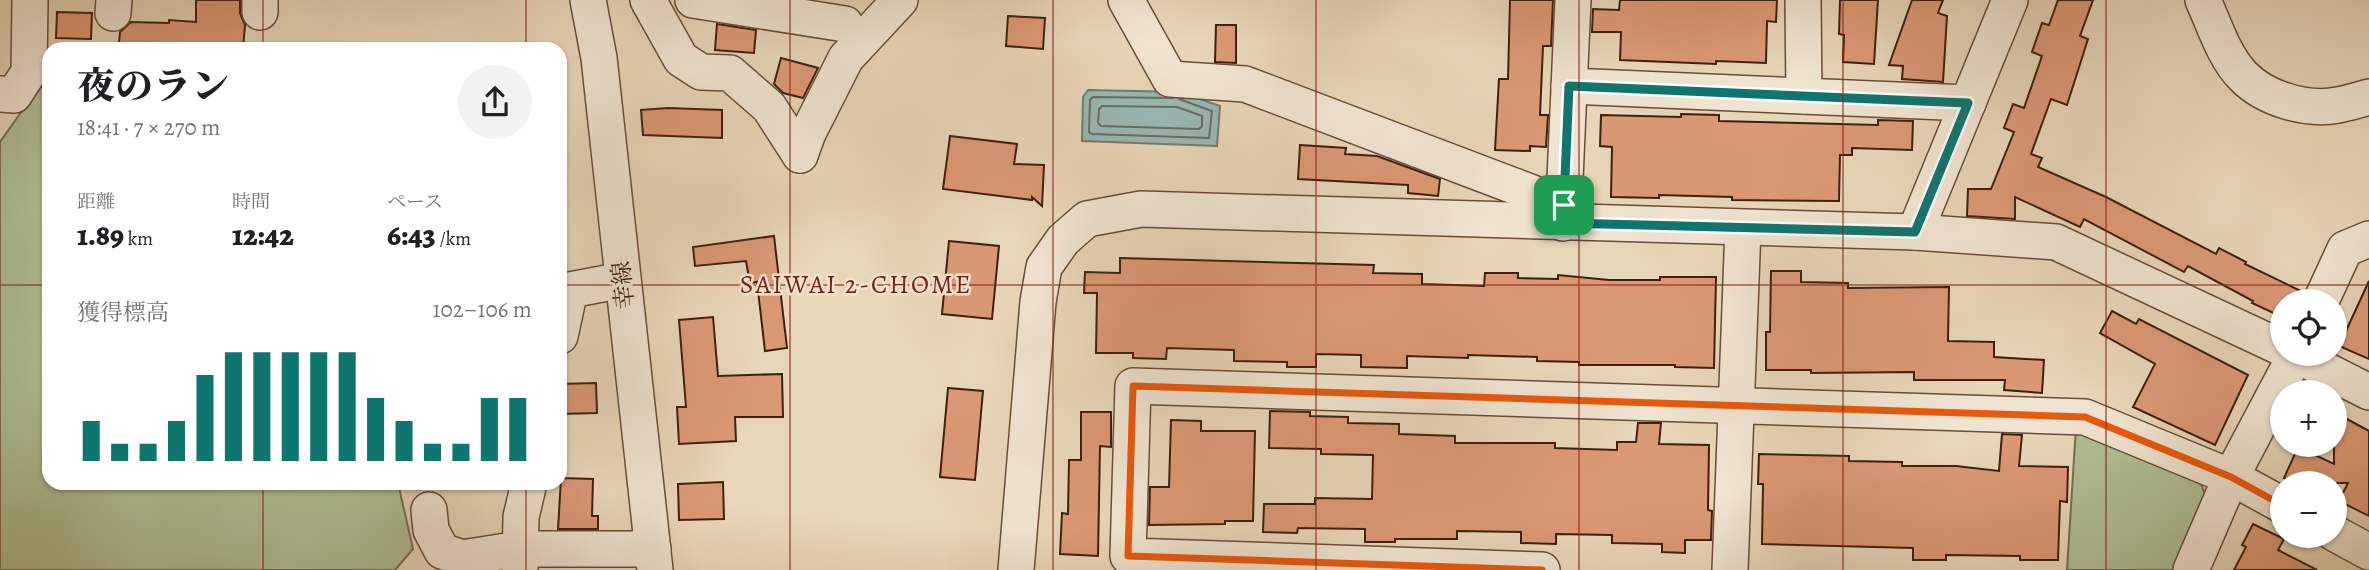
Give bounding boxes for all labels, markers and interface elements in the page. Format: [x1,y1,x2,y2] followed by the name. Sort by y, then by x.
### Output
[77,60,229,112] text: 夜のラン
[458,65,532,139] button: share
[77,112,220,143] text: 18:41 · 7 × 270 m
[1534,175,1594,235] pin
[1545,186,1583,224] icon: arrive
[77,189,115,215] text: 距離
[232,189,270,215] text: 時間
[387,189,443,215] text: ペース
[77,215,124,255] text: 1.89
[232,215,294,255] text: 12:42
[387,215,436,255] text: 6:43
[124,226,153,252] text: km
[436,226,471,252] text: /km
[605,259,641,311] street label: 幸線
[740,267,972,302] district label: SAIWAI 2-CHOME
[2270,289,2347,548] map controls
[2270,289,2347,366] button: locate
[433,294,532,325] text: 102–106 m
[77,297,169,328] text: 獲得標高
[2270,380,2347,457] button: +
[2270,471,2347,548] button: −

